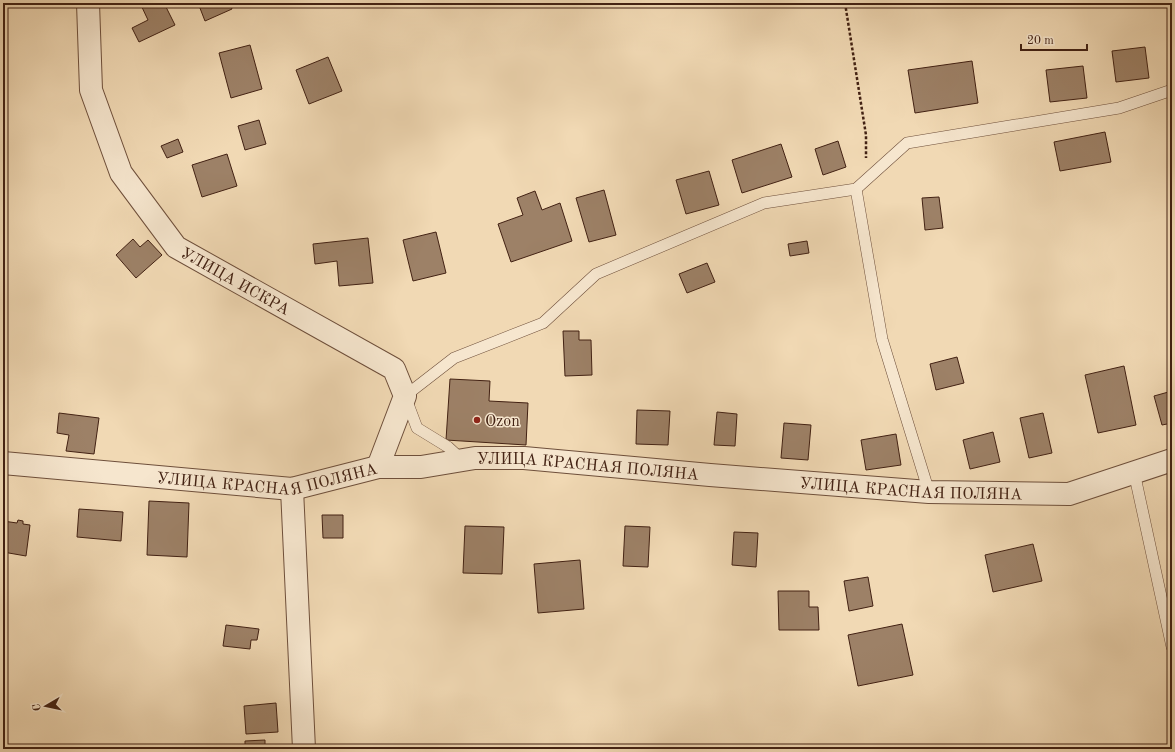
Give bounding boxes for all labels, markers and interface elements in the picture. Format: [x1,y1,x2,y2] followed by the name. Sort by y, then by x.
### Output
[1021,26,1087,52] scale bar
[1027,35,1054,47] text: 20 m
[178,245,292,319] street label: УЛИЦА ИСКРА
[485,414,520,430] place label: Ozon
[472,415,482,425] marker: Ozon
[477,452,700,484] street label: УЛИЦА КРАСНАЯ ПОЛЯНА
[156,462,379,499] street label: УЛИЦА КРАСНАЯ ПОЛЯНА
[799,476,1022,503] street label: УЛИЦА КРАСНАЯ ПОЛЯНА
[26,686,66,726] north arrow
[32,703,44,712] text: С

